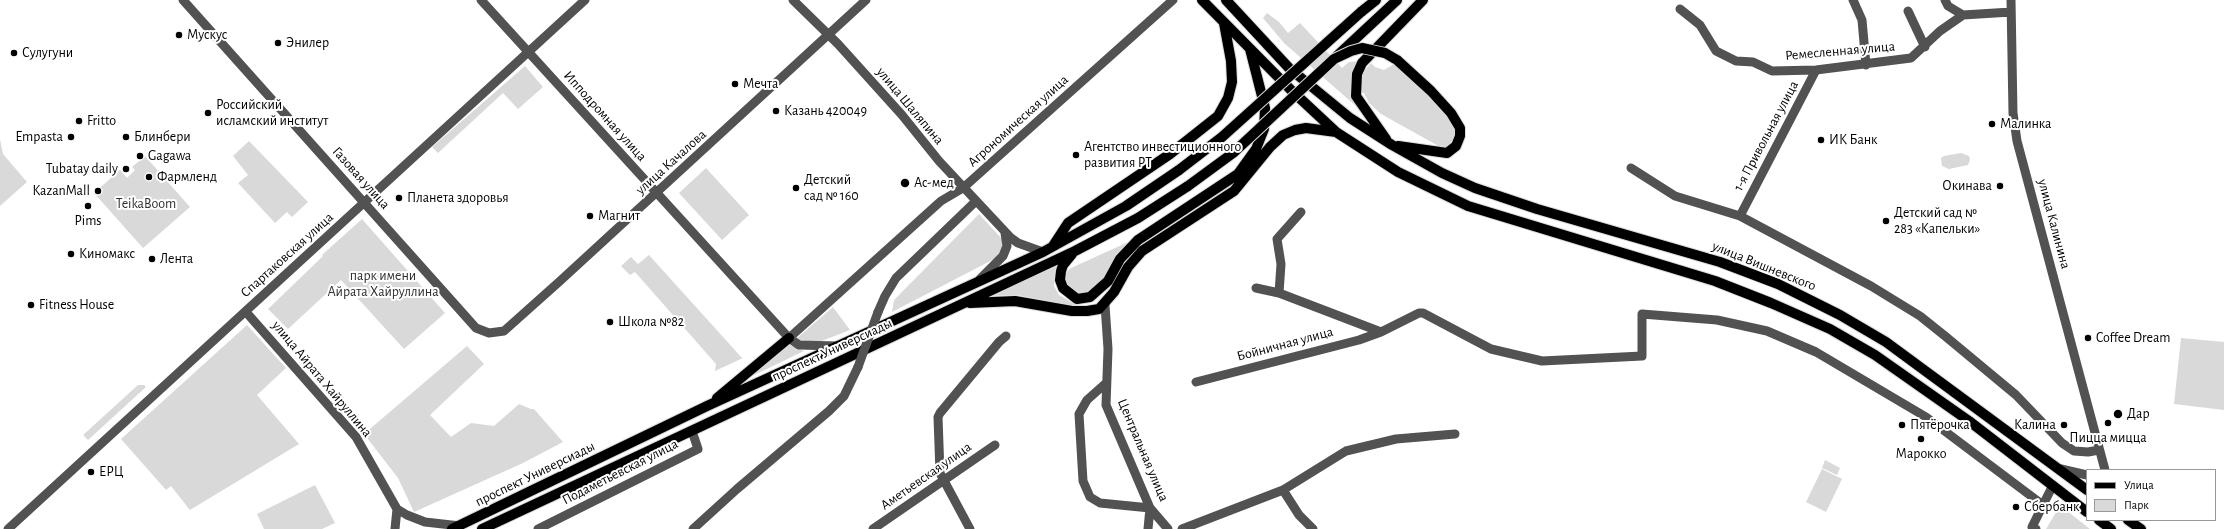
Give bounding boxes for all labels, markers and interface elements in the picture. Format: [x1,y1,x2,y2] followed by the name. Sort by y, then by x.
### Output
[187,27,227,43] place label: Мускус
[174,30,184,40] marker: Мускус
[286,35,329,51] place label: Энилер
[273,38,283,48] marker: Энилер
[1784,38,1896,64] street label: Ремесленная улица
[22,45,73,61] place label: Сулугуни
[9,48,19,58] marker: Сулугуни
[873,64,947,148] street label: улица Шаляпина
[560,67,650,165] street label: Ипподромная улица
[964,71,1072,171] street label: Агрономическая улица
[743,76,778,92] place label: Мечта
[1730,78,1802,194] street label: 1-я Привольная улица
[730,79,740,89] marker: Мечта
[216,97,328,130] place label: Российский исламский институт
[784,103,867,119] place label: Казань 420049
[771,106,781,116] marker: Казань 420049
[203,108,213,118] marker: Российский исламский институт
[87,113,116,129] place label: Fritto
[74,116,84,126] marker: Fritto
[2000,116,2051,132] place label: Малинка
[1987,119,1997,129] marker: Малинка
[632,126,710,198] street label: улица Качалова
[15,129,63,145] place label: Empasta
[134,129,191,145] place label: Блинбери
[66,132,76,142] marker: Empasta
[121,132,131,142] marker: Блинбери
[1829,132,1877,148] place label: ИК Банк
[1816,135,1826,145] marker: ИК Банк
[1084,139,1241,172] place label: Агентство инвестиционного развития РТ
[329,143,393,213] street label: Газовая улица
[148,148,191,164] place label: Gagawa
[1071,150,1081,160] marker: Агентство инвестиционного развития РТ
[135,151,145,161] marker: Gagawa
[46,161,118,177] place label: Tubatay daily
[121,164,131,174] marker: Tubatay daily
[157,169,217,185] place label: Фармленд
[144,172,154,182] marker: Фармленд
[804,172,859,204] place label: Детский сад № 160
[914,175,954,191] place label: Ас-мед
[899,177,911,189] marker: Ас-мед
[2034,177,2074,271] street label: улица Калинина
[1942,178,1992,194] place label: Окинава
[1995,181,2005,191] marker: Окинава
[32,183,90,199] place label: KazanMall
[791,183,801,193] marker: Детский сад № 160
[93,186,103,196] marker: KazanMall
[407,190,509,206] place label: Планета здоровья
[394,193,404,203] marker: Планета здоровья
[116,196,176,212] park label: TeikaBoom
[83,201,93,211] marker: Pims
[1894,205,1980,238] place label: Детский сад № 283 «Капельки»
[598,208,640,224] place label: Магнит
[237,209,337,301] street label: Спартаковская улица
[585,211,595,221] marker: Магнит
[74,213,102,229] place label: Pims
[1881,216,1891,226] marker: Детский сад № 283 «Капельки»
[1710,238,1818,294] street label: улица Вишневского
[79,246,135,262] place label: Киномакс
[66,249,76,259] marker: Киномакс
[160,251,193,267] place label: Лента
[147,254,157,264] marker: Лента
[327,268,439,300] park label: парк имени Айрата Хайруллина
[39,297,114,313] place label: Fitness House
[26,300,36,310] marker: Fitness House
[618,314,684,330] place label: Школа №82
[769,315,895,385] street label: проспект Универсиады
[268,317,376,441] street label: улица Айрата Хайруллина
[605,317,615,327] marker: Школа №82
[1235,323,1335,365] street label: Бойничная улица
[2096,330,2171,346] place label: Coffee Dream
[2083,333,2093,343] marker: Coffee Dream
[1114,396,1172,504] street label: Центральная улица
[2127,406,2150,422] place label: Дар
[2112,408,2124,420] marker: Дар
[1910,417,1970,433] place label: Пятёрочка
[2014,417,2056,433] place label: Калина
[2103,418,2113,428] marker: Пицца мицца
[1897,420,1907,430] marker: Пятёрочка
[2059,420,2069,430] marker: Калина
[2069,430,2147,446] place label: Пицца мицца
[1916,434,1926,444] marker: Марокко
[559,435,681,509] street label: Подаметьевская улица
[472,438,598,510] street label: проспект Универсиады
[877,438,975,514] street label: Аметьевская улица
[1896,446,1946,462] place label: Марокко
[99,464,124,480] place label: ЕРЦ
[86,467,96,477] marker: ЕРЦ
[2086,469,2216,521] legend
[2124,479,2154,491] text: Улица
[2024,499,2079,515] place label: Сбербанк
[2124,499,2149,511] text: Парк
[2011,502,2021,512] marker: Сбербанк

